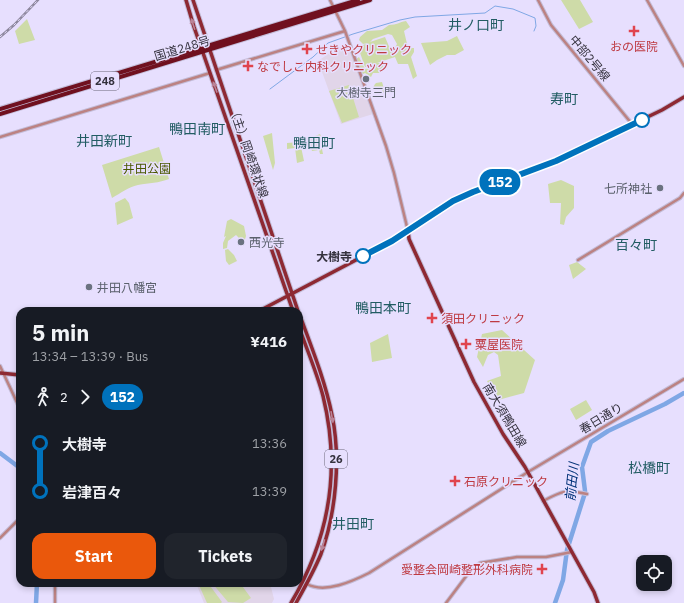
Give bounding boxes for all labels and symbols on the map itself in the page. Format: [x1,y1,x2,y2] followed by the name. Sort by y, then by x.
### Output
[448,16,504,34] district label: 井ノ口町
[190,17,196,29] one-way arrow
[628,25,640,37] marker: おの医院
[152,32,212,64] street label: 国道248号
[567,32,613,84] street label: 中部2号線
[610,39,658,54] place label: おの医院
[316,42,412,57] place label: せきやクリニック
[301,43,313,55] marker: せきやクリニック
[257,59,389,74] place label: なでしこ内科クリニック
[242,60,254,72] marker: なでしこ内科クリニック
[91,72,119,90] road number: 248
[361,74,371,84] marker: 大樹寺三門
[212,81,218,93] one-way arrow
[336,85,396,100] place label: 大樹寺三門
[550,90,578,108] district label: 寿町
[226,104,272,200] street label: （主）岡崎環状線
[634,112,650,128] unlabelled marker
[169,120,225,138] district label: 鴨田南町
[76,132,132,150] district label: 井田新町
[293,134,335,152] district label: 鴨田町
[123,161,171,176] park label: 井田公園
[477,169,523,195] line badge: 152
[604,181,652,196] place label: 七所神社
[655,183,665,193] marker: 七所神社
[249,235,285,250] place label: 西光寺
[615,236,657,254] district label: 百々町
[236,237,246,247] marker: 西光寺
[355,248,371,264] marker: 大樹寺
[316,249,352,264] place label: 大樹寺
[97,280,157,295] place label: 井田八幡宮
[84,282,94,292] marker: 井田八幡宮
[355,299,411,317] district label: 鴨田本町
[441,311,525,326] place label: 須田クリニック
[426,312,438,324] marker: 須田クリニック
[475,337,523,352] place label: 粟屋医院
[460,338,472,350] marker: 粟屋医院
[480,380,530,450] street label: 南大須鴨田線
[577,399,625,437] street label: 春日通り
[329,411,335,423] one-way arrow
[325,450,347,468] road number: 26
[628,459,670,477] district label: 松橋町
[562,460,583,502] water label: 前田川
[464,474,548,489] place label: 石原クリニック
[449,475,461,487] marker: 石原クリニック
[332,515,374,533] district label: 井田町
[320,540,326,552] one-way arrow
[401,562,533,577] place label: 愛整会岡崎整形外科病院
[536,563,548,575] marker: 愛整会岡崎整形外科病院

